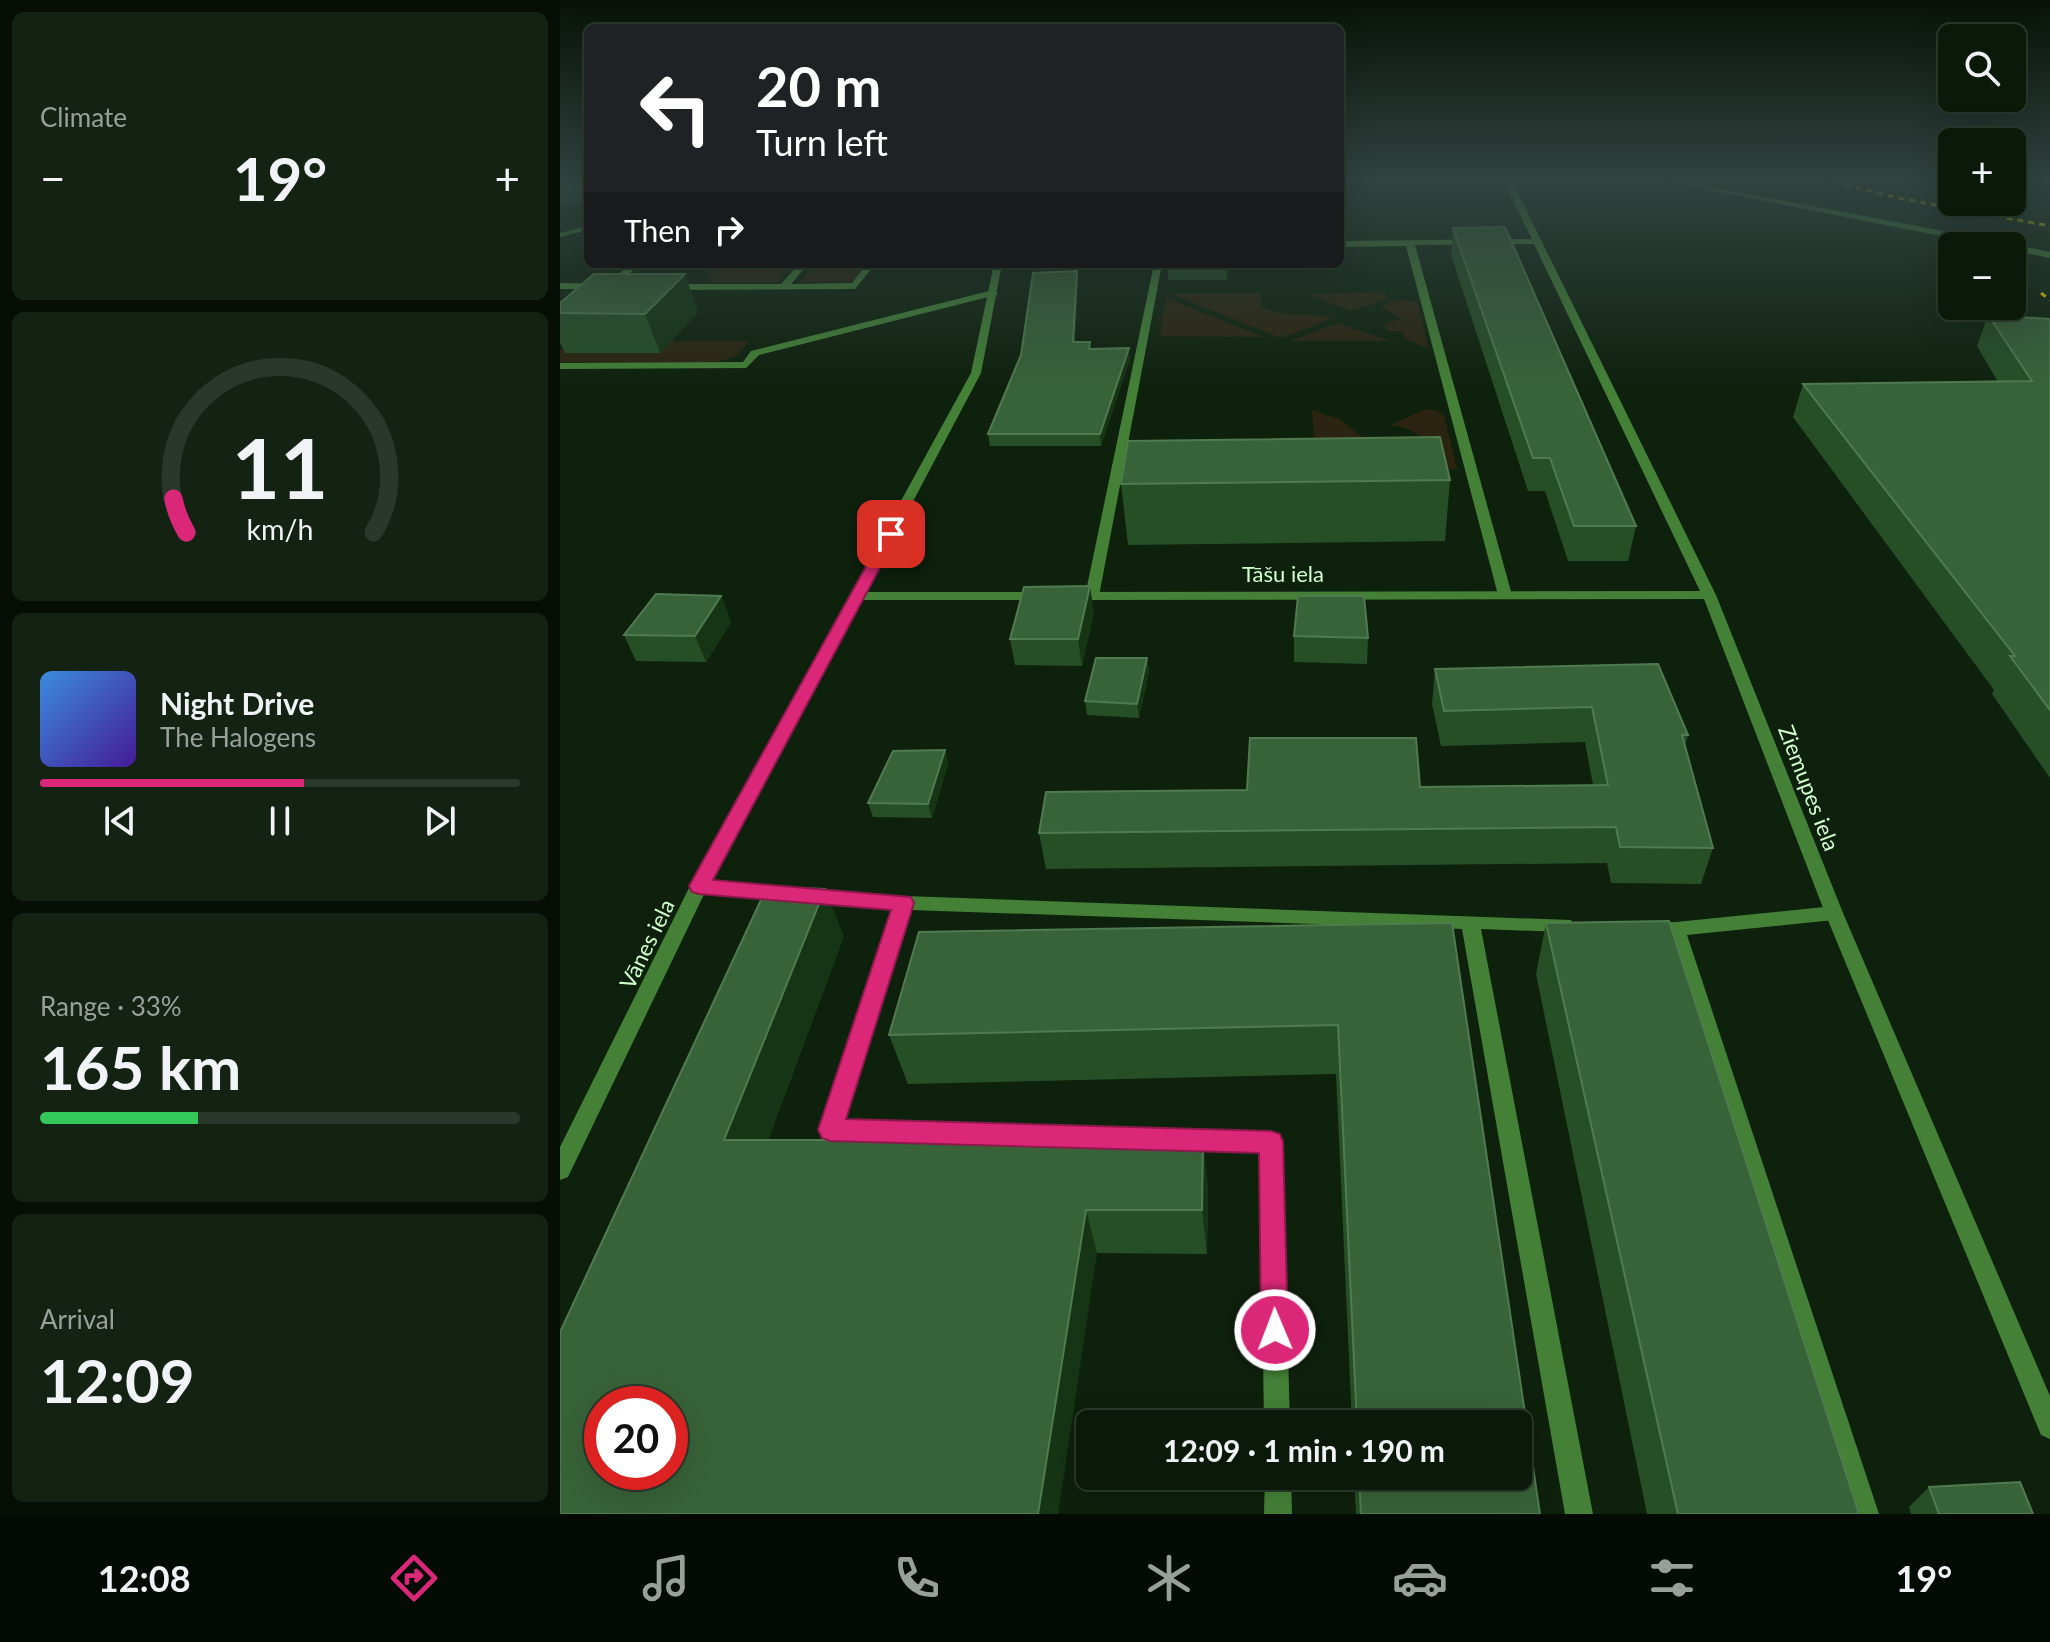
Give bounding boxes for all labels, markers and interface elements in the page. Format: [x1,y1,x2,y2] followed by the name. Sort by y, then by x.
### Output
[1938,24,2026,320] map controls
[1938,24,2026,112] button: search
[756,52,881,119] text: 20 m
[624,56,728,160] icon: left
[40,101,127,133] text: Climate
[756,120,888,164] text: Turn left
[1938,128,2026,216] button: +
[233,142,327,214] text: 19°
[40,152,66,204] text: −
[494,152,520,204] text: +
[707,208,751,252] icon: right
[624,212,691,248] text: Then
[1938,232,2026,320] button: −
[232,416,328,516] text: 11
[857,500,925,568] pin
[247,512,313,546] text: km/h
[869,512,913,556] icon: arrive
[1242,560,1324,587] street label: Tāšu iela
[160,685,314,721] text: Night Drive
[160,721,316,753] text: The Halogens
[1773,721,1846,855] street label: Ziemupes iela
[98,799,142,843] icon: previous
[258,799,302,843] icon: pause
[418,799,462,843] icon: next
[613,895,680,993] street label: Vānes iela
[40,990,182,1022] text: Range · 33%
[40,1031,241,1103] text: 165 km
[1233,1288,1317,1372] position arrow
[40,1303,115,1335] text: Arrival
[40,1344,195,1416] text: 12:09
[584,1386,688,1490] speed limit sign: 20
[1163,1432,1445,1468] text: 12:09 · 1 min · 190 m
[386,1550,442,1606] icon: directions
[638,1550,694,1606] icon: music
[889,1550,945,1606] icon: phone
[1141,1550,1197,1606] icon: climate
[1392,1550,1448,1606] icon: car
[1644,1550,1700,1606] icon: filters
[98,1556,191,1600] text: 12:08
[1895,1556,1952,1600] text: 19°

